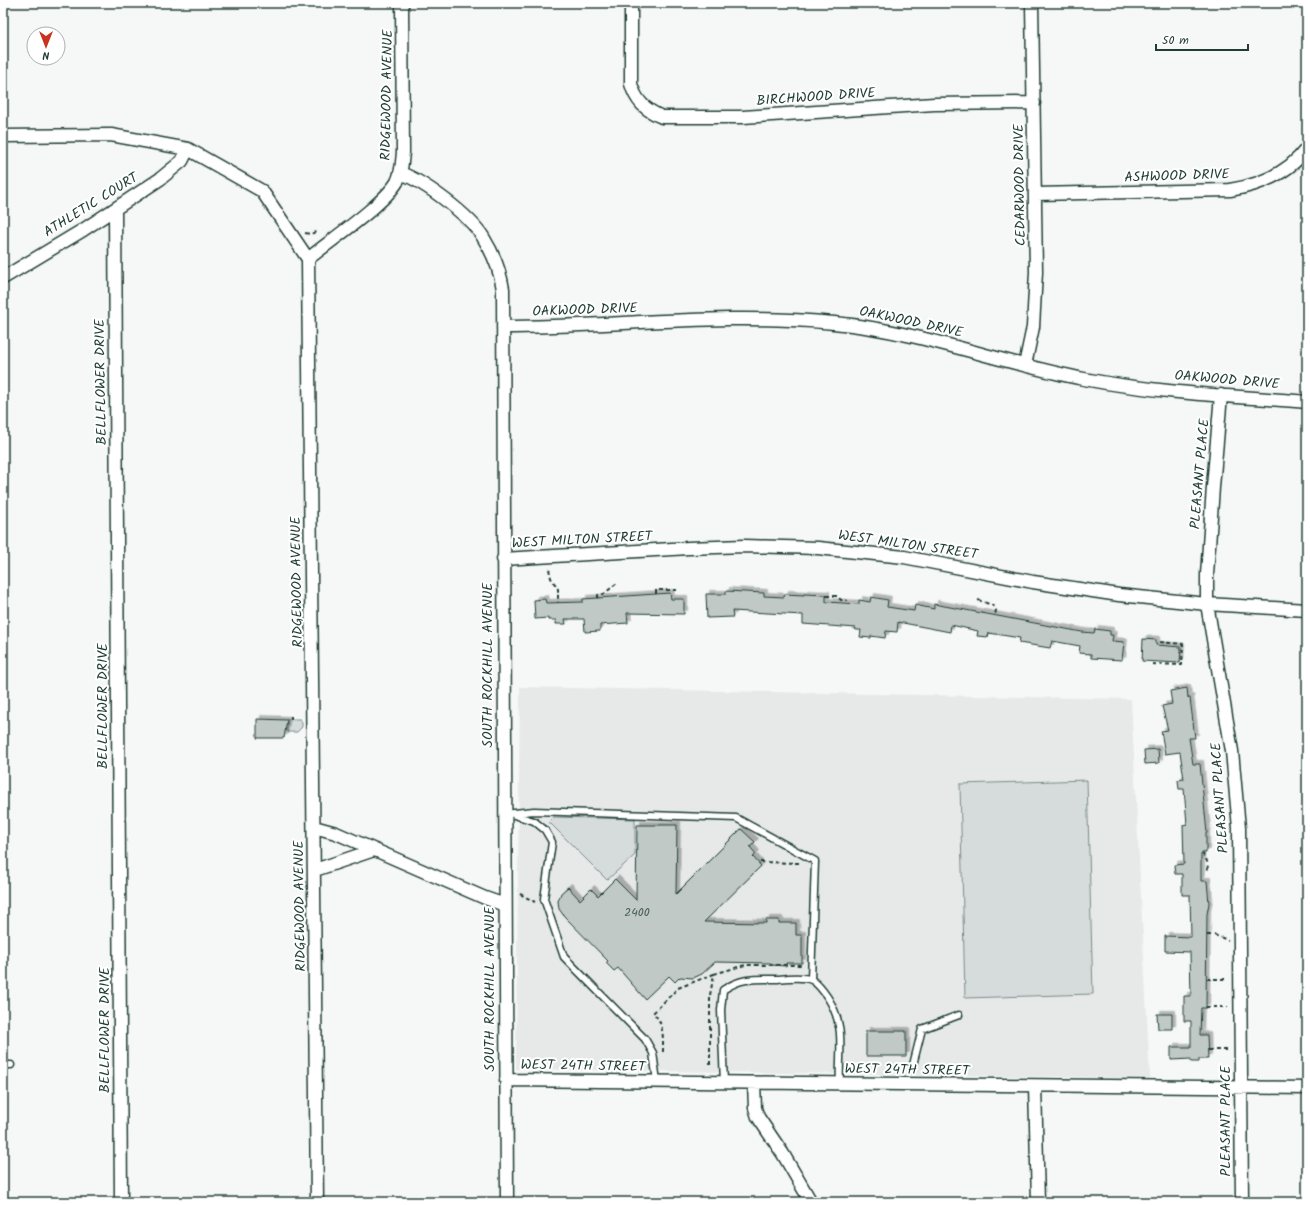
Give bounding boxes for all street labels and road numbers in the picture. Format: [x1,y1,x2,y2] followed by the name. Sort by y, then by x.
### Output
[375,28,399,161] street label: RIDGEWOOD AVENUE
[756,82,877,112] street label: BIRCHWOOD DRIVE
[1008,123,1032,246] street label: CEDARWOOD DRIVE
[1124,163,1231,189] street label: ASHWOOD DRIVE
[39,166,144,243] street label: ATHLETIC COURT
[532,297,639,323] street label: OAKWOOD DRIVE
[857,300,966,344] street label: OAKWOOD DRIVE
[89,318,113,445] street label: BELLFLOWER DRIVE
[1174,364,1281,396] street label: OAKWOOD DRIVE
[1184,417,1216,530] street label: PLEASANT PLACE
[285,515,309,648] street label: RIDGEWOOD AVENUE
[837,524,981,566] street label: WEST MILTON STREET
[511,525,654,555] street label: WEST MILTON STREET
[477,582,499,748] street label: SOUTH ROCKHILL AVENUE
[92,642,114,769] street label: BELLFLOWER DRIVE
[1205,741,1235,854] street label: PLEASANT PLACE
[288,839,312,972] street label: RIDGEWOOD AVENUE
[479,906,501,1072] street label: SOUTH ROCKHILL AVENUE
[94,966,116,1093] street label: BELLFLOWER DRIVE
[520,1054,647,1078] street label: WEST 24TH STREET
[844,1058,971,1082] street label: WEST 24TH STREET
[1215,1065,1237,1176] street label: PLEASANT PLACE

